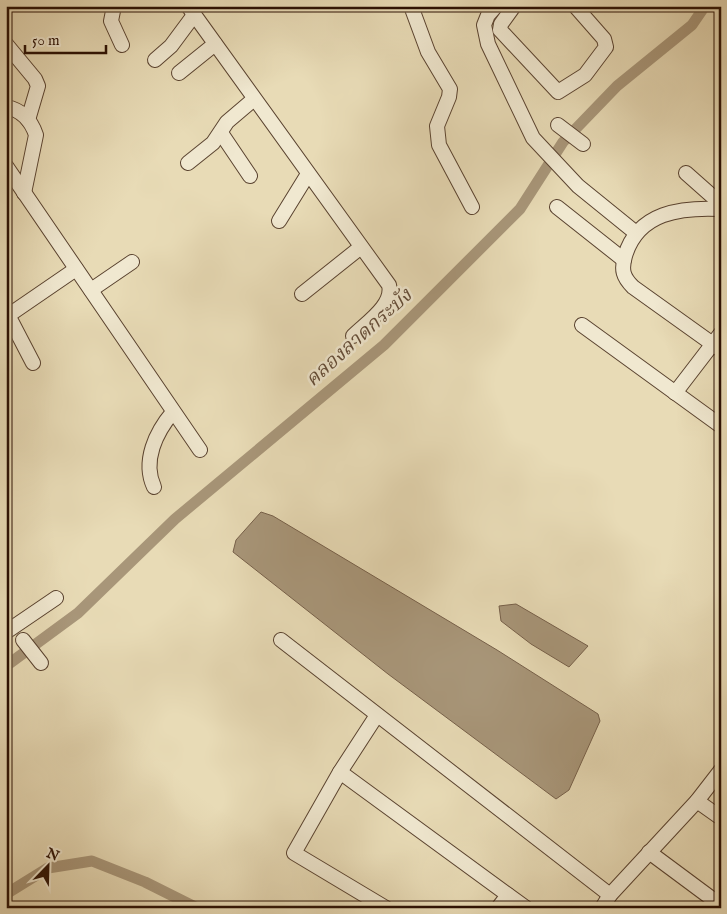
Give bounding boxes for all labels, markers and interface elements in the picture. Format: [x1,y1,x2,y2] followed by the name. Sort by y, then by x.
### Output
[25,22,106,54] scale bar
[32,31,60,50] text: 50 m
[300,283,418,393] water label: คลองลาดกระบัง
[22,842,72,892] north arrow
[43,844,62,866] text: N

